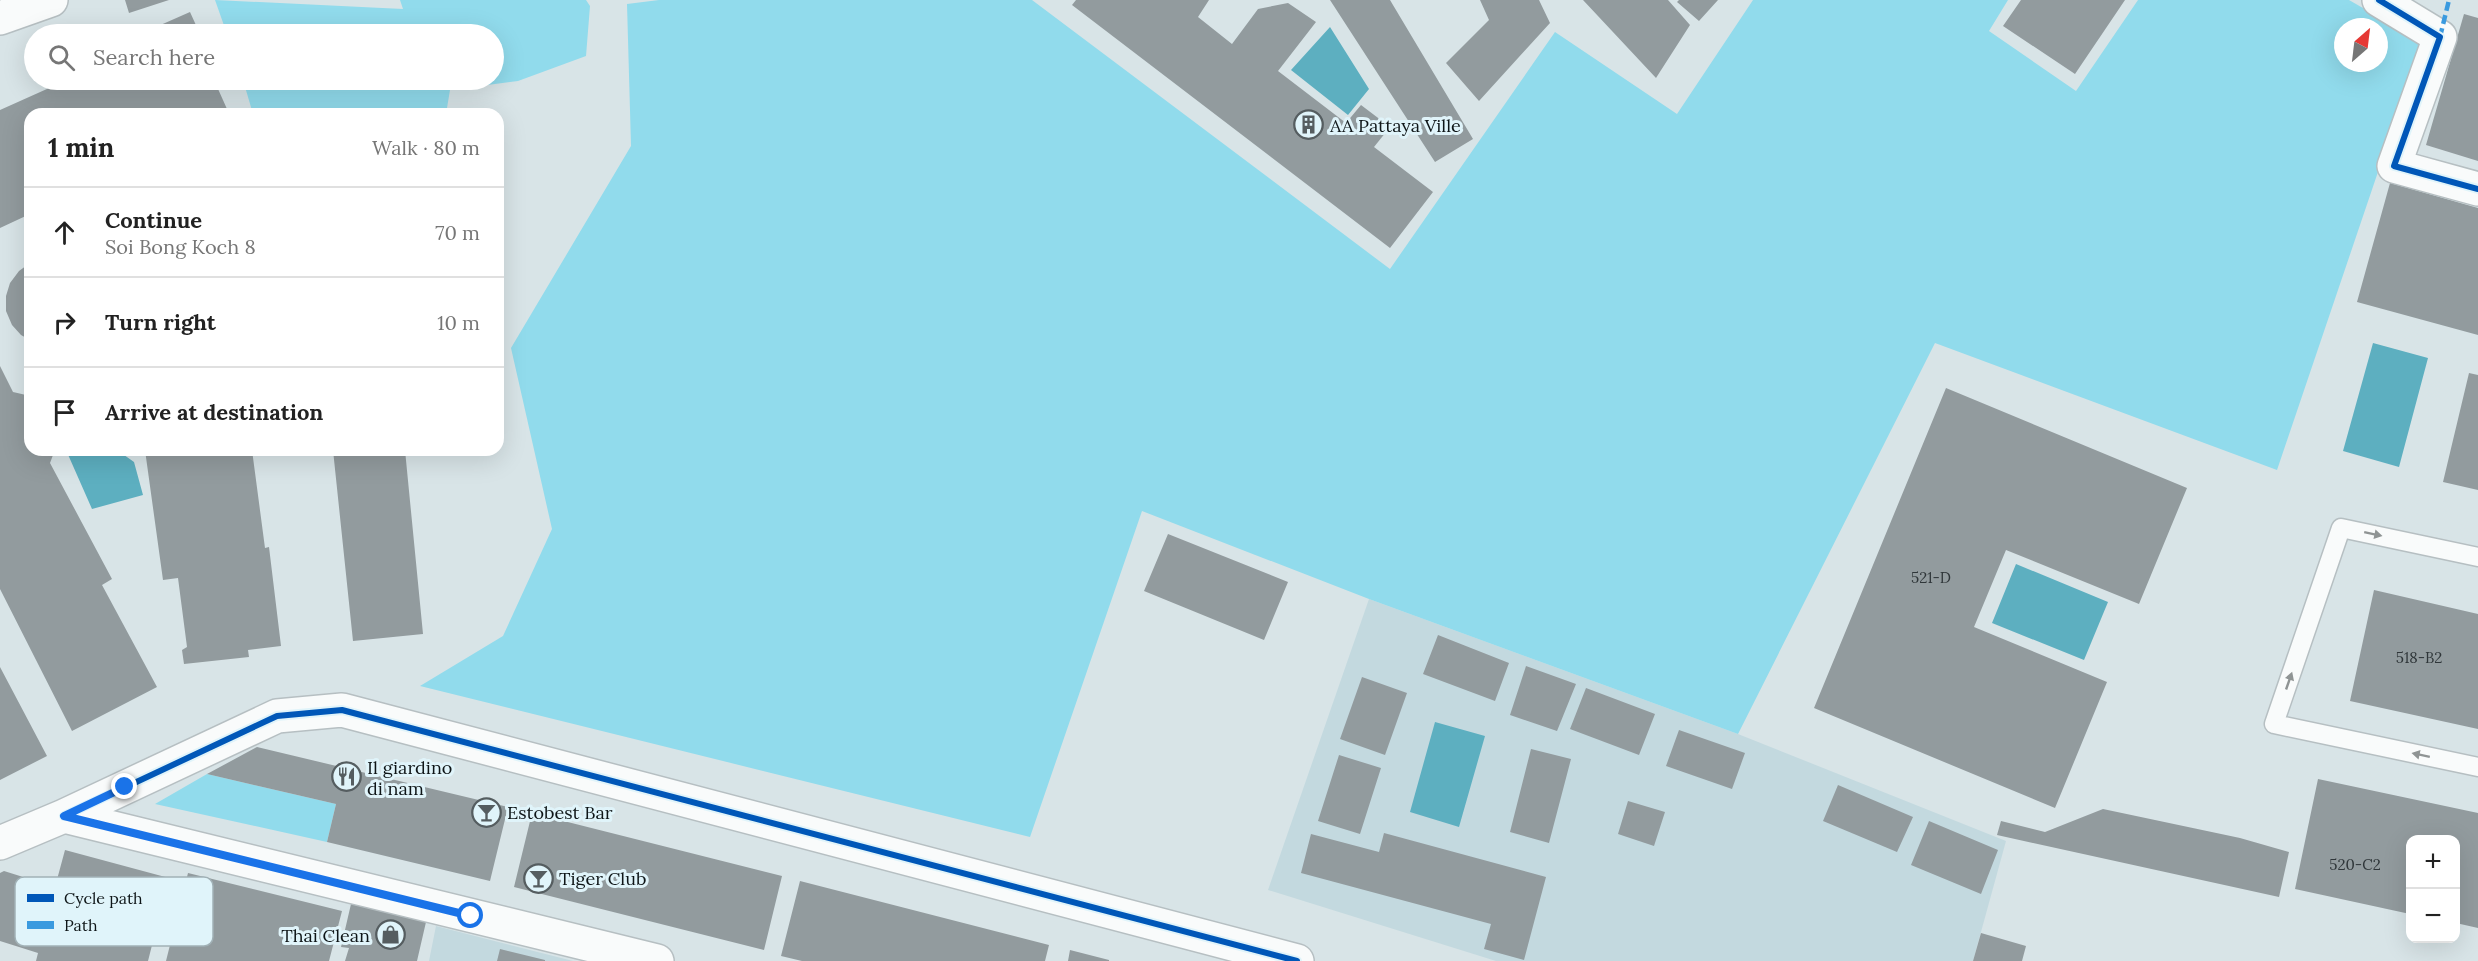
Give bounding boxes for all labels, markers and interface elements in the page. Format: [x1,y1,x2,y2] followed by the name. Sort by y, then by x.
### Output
[2334,18,2388,72] north arrow
[24,24,504,90] search box
[45,41,78,74] icon: search
[93,43,215,71] text: Search here
[1293,109,1325,141] building icon: AA Pattaya Ville
[1329,114,1461,137] place label: AA Pattaya Ville
[48,131,114,164] text: 1 min
[372,135,480,160] text: Walk · 80 m
[105,206,202,234] text: Continue
[48,216,81,249] icon: ahead
[435,220,480,245] text: 70 m
[105,234,256,259] text: Soi Bong Koch 8
[48,306,81,339] icon: right
[105,308,216,336] text: Turn right
[437,310,480,335] text: 10 m
[48,396,81,429] icon: arrive
[105,398,323,426] text: Arrive at destination
[2364,530,2383,540] one-way arrow
[1911,568,1951,587] house number: 521-D
[2396,648,2442,667] house number: 518-B2
[2285,672,2294,690] one-way arrow
[2411,749,2430,759] one-way arrow
[367,756,452,800] place label: Il giardino di nam
[330,761,362,793] restaurant icon: Il giardino di nam
[111,773,137,799] route end
[470,796,502,828] bar icon: Estobest Bar
[507,801,613,824] place label: Estobest Bar
[2406,835,2460,943] map controls
[2406,835,2460,889] button: +
[2329,855,2381,874] house number: 520-C2
[522,862,554,894] bar icon: Tiger Club
[559,867,646,890] place label: Tiger Club
[15,877,213,946] legend
[64,888,143,908] text: Cycle path
[2406,889,2460,943] button: −
[457,902,483,928] route start
[64,915,98,935] text: Path
[375,919,407,951] shop icon: Thai Clean
[281,924,370,947] place label: Thai Clean

